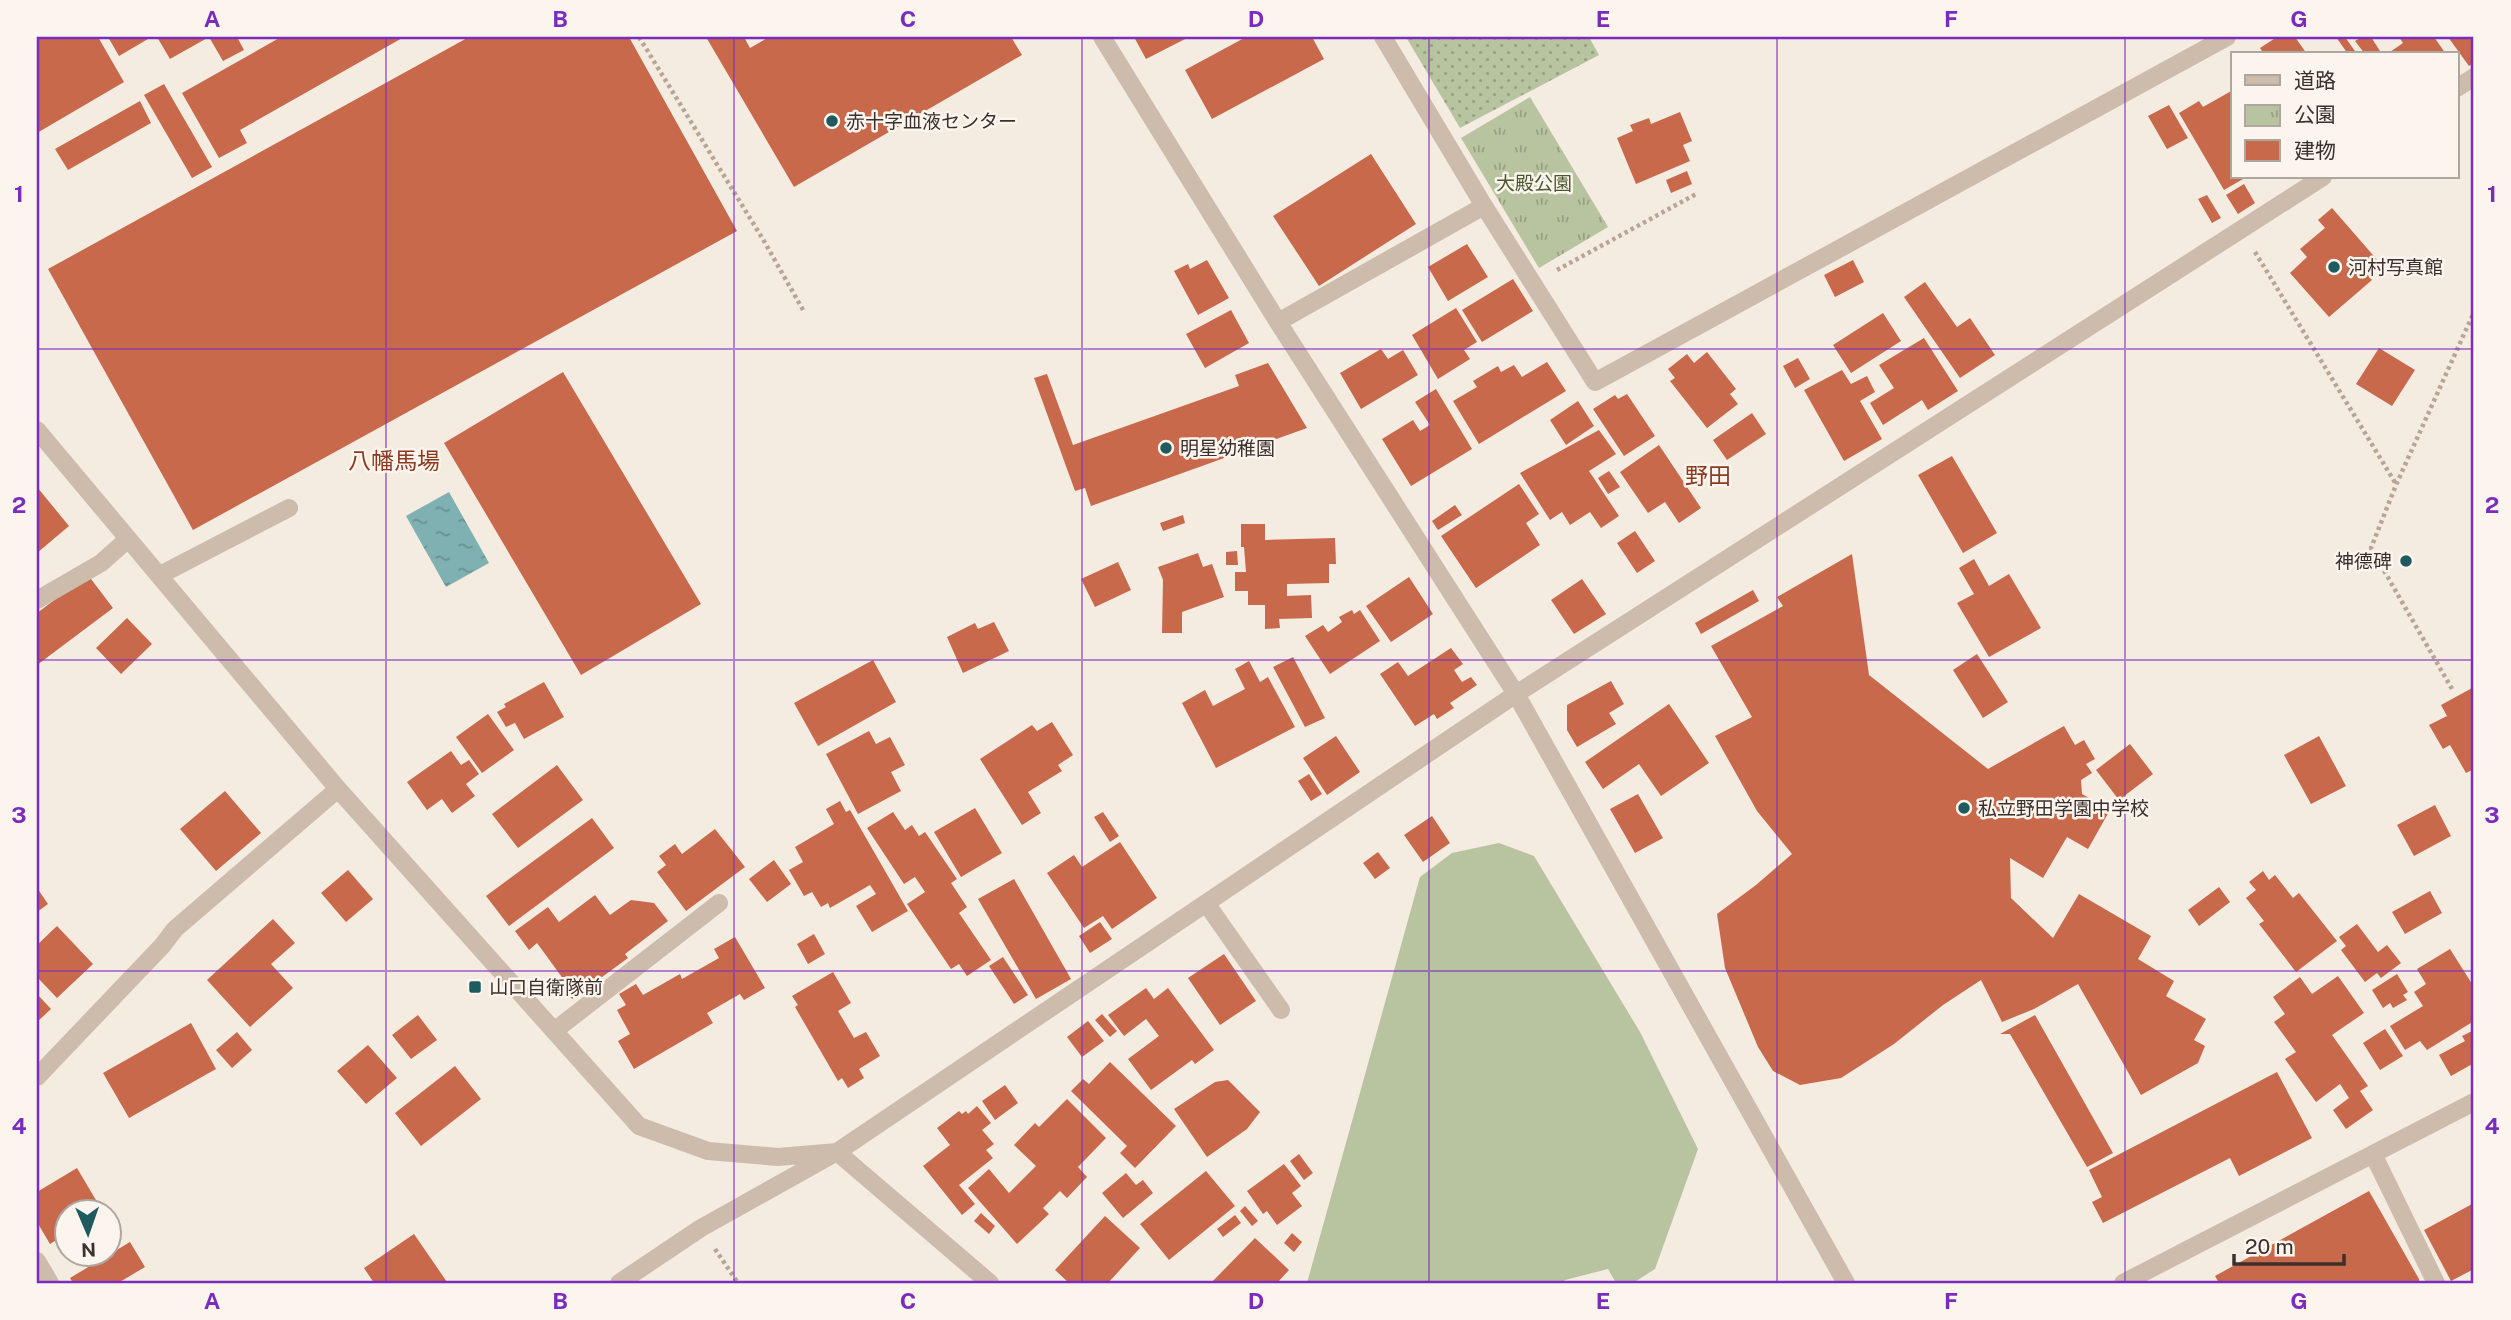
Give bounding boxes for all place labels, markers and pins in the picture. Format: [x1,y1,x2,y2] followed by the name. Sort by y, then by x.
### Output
[846,110,1017,132] place label: 赤十字血液センター
[824,113,840,129] marker: 赤十字血液センター
[2348,256,2443,278] place label: 河村写真館
[2326,259,2342,275] marker: 河村写真館
[1180,437,1275,459] place label: 明星幼稚園
[1158,440,1174,456] marker: 明星幼稚園
[2335,550,2392,572] place label: 神德碑
[2398,553,2414,569] marker: 神德碑
[1978,797,2149,819] place label: 私立野田学園中学校
[1956,800,1972,816] marker: 私立野田学園中学校
[489,976,603,998] place label: 山口自衛隊前
[467,979,483,995] marker: 山口自衛隊前

